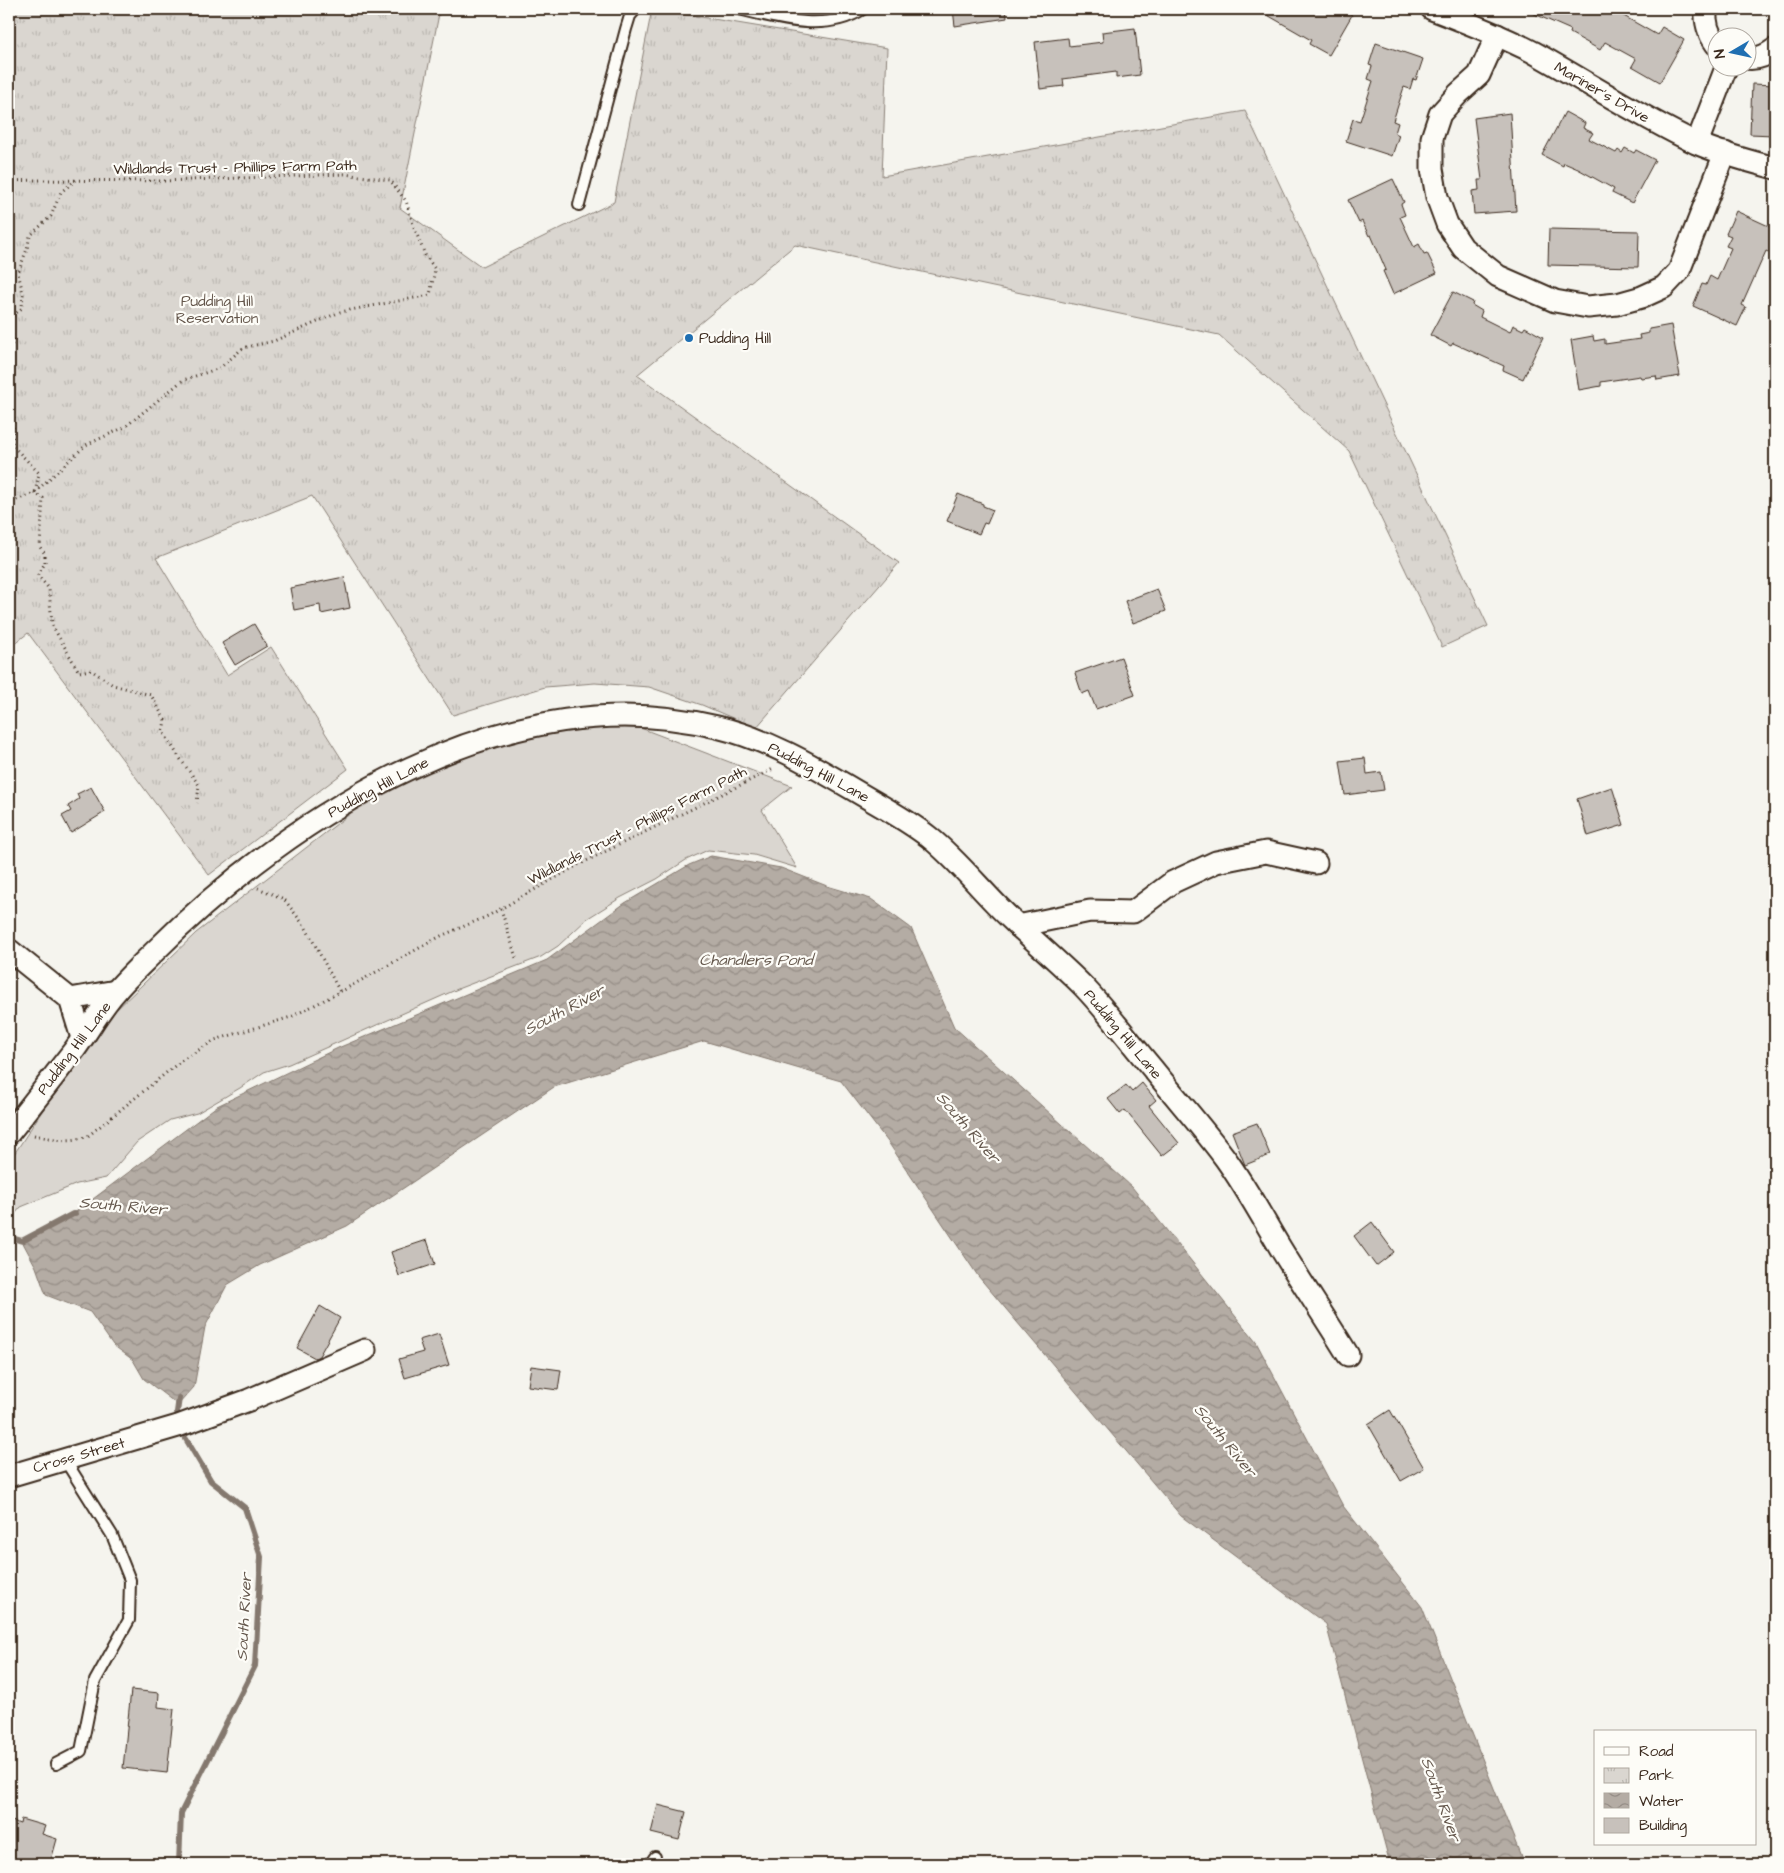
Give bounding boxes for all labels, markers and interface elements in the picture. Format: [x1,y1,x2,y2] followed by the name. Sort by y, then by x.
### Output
[1706,28,1756,78] north arrow
[1710,48,1731,60] text: N
[1550,57,1653,128] street label: Mariner's Drive
[113,155,357,180] street label: Wildlands Trust - Phillips Farm Path
[176,291,259,329] park label: Pudding Hill Reservation
[699,328,771,350] place label: Pudding Hill
[683,332,695,344] marker: Pudding Hill
[764,737,873,809] street label: Pudding Hill Lane
[324,752,433,824] street label: Pudding Hill Lane
[524,761,751,890] street label: Wildlands Trust - Phillips Farm Path
[699,949,816,971] water label: Chandlers Pond
[521,979,610,1040] water label: South River
[1078,985,1167,1085] street label: Pudding Hill Lane
[32,997,117,1100] street label: Pudding Hill Lane
[931,1087,1007,1170] water label: South River
[78,1191,170,1221] water label: South River
[1189,1400,1263,1483] water label: South River
[31,1432,128,1479] street label: Cross Street
[231,1570,257,1661] water label: South River
[1594,1730,1756,1846] legend
[1639,1741,1674,1762] text: Road
[1416,1754,1467,1846] water label: South River
[1639,1765,1674,1786] text: Park
[1639,1791,1683,1812] text: Water
[1639,1815,1687,1837] text: Building

